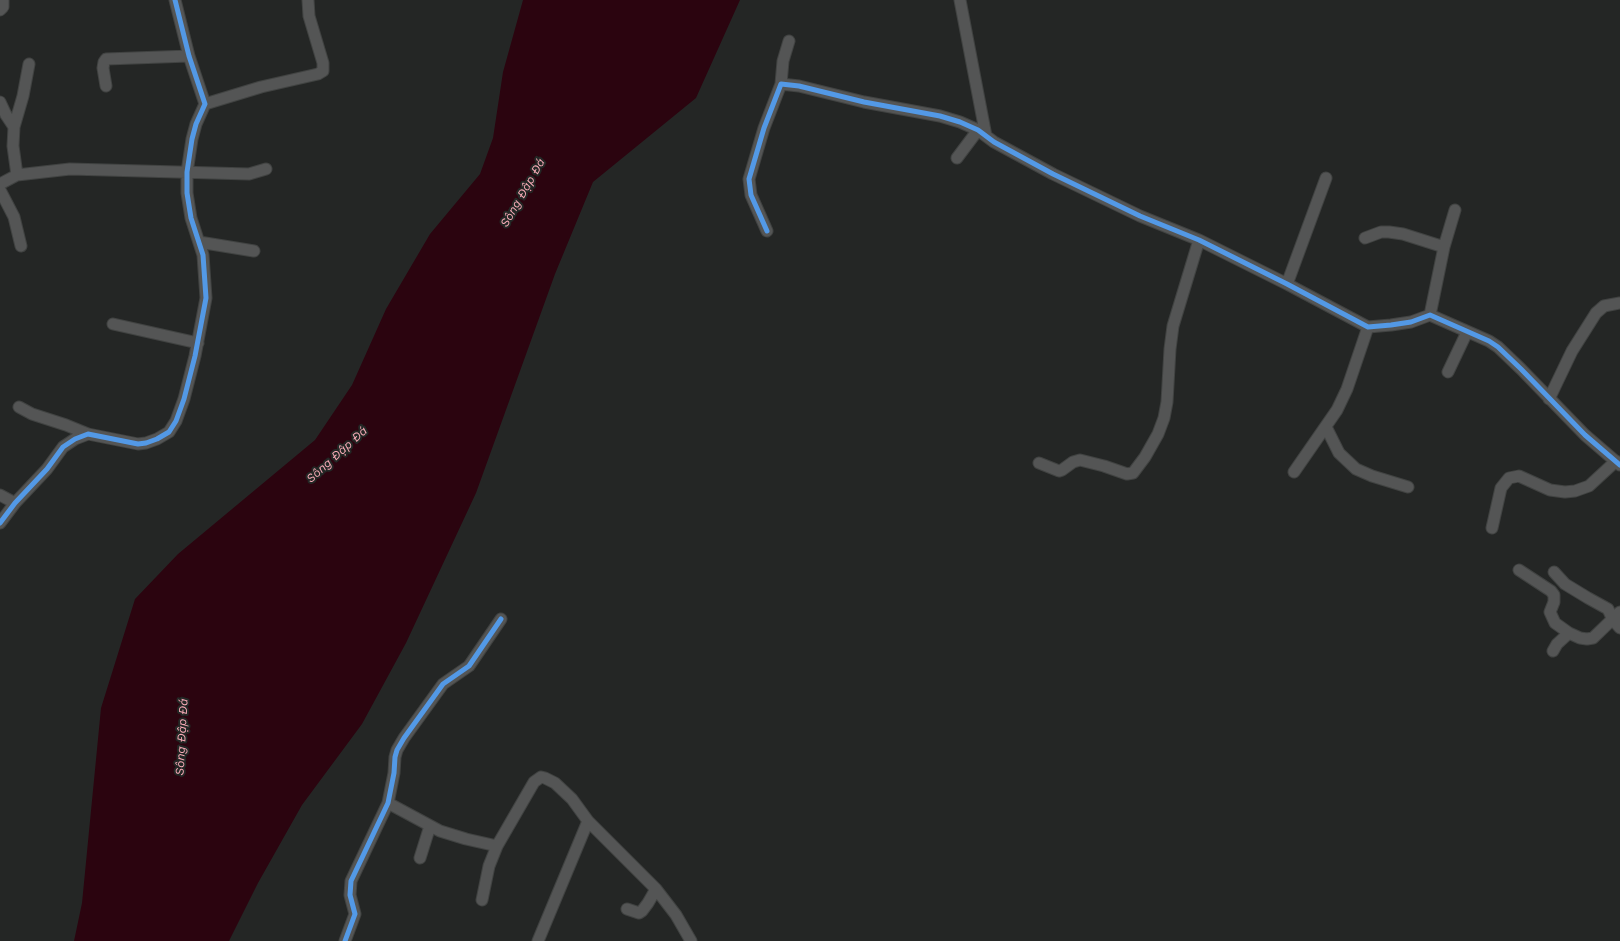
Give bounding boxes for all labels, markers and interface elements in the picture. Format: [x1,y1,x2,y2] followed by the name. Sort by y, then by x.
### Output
[498,156,548,230] water label: Sông Đập Đá
[304,424,370,486] water label: Sông Đập Đá
[173,698,191,776] water label: Sông Đập Đá

